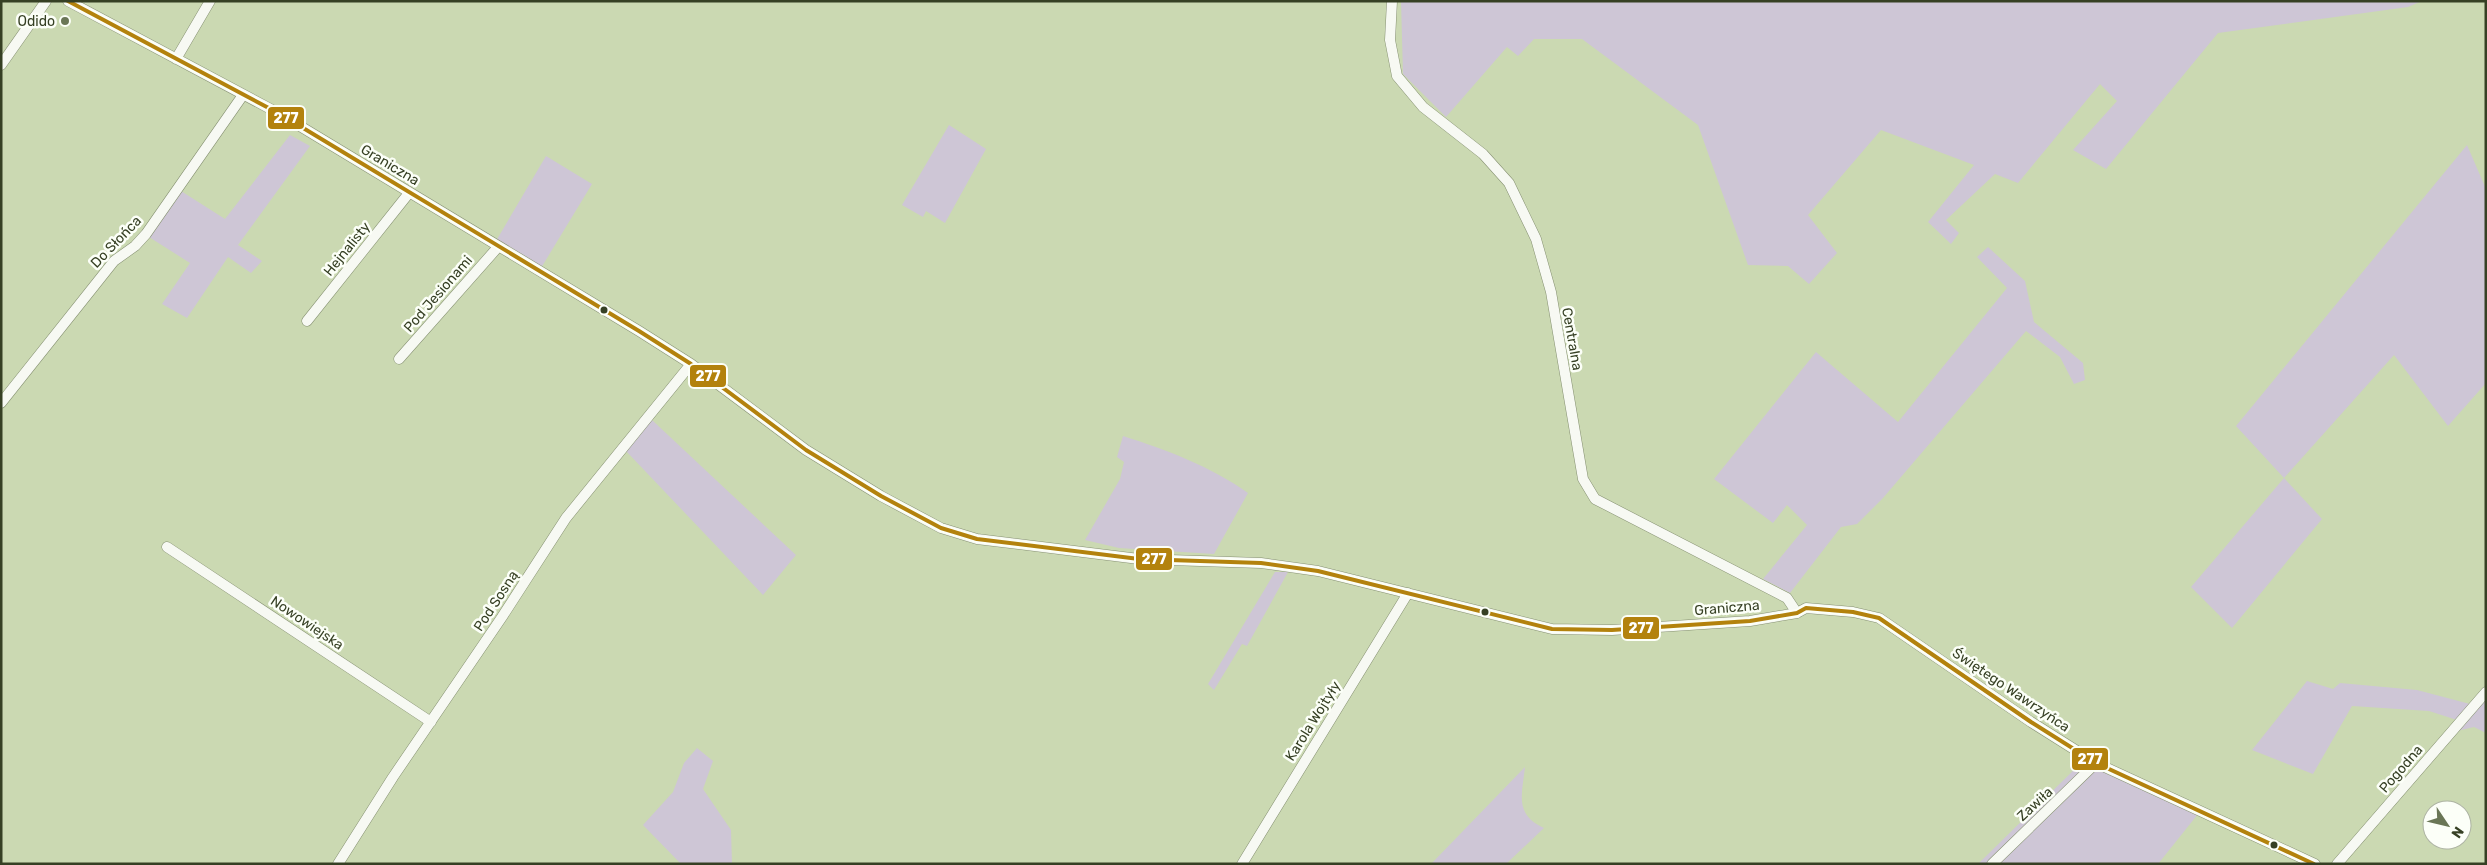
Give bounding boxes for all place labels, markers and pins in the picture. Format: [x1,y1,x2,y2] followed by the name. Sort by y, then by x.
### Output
[17,13,55,30] place label: Odido
[59,15,71,27] marker: Odido
[599,305,609,315] unlabelled marker
[1480,607,1490,617] unlabelled marker
[2269,840,2279,850] unlabelled marker

